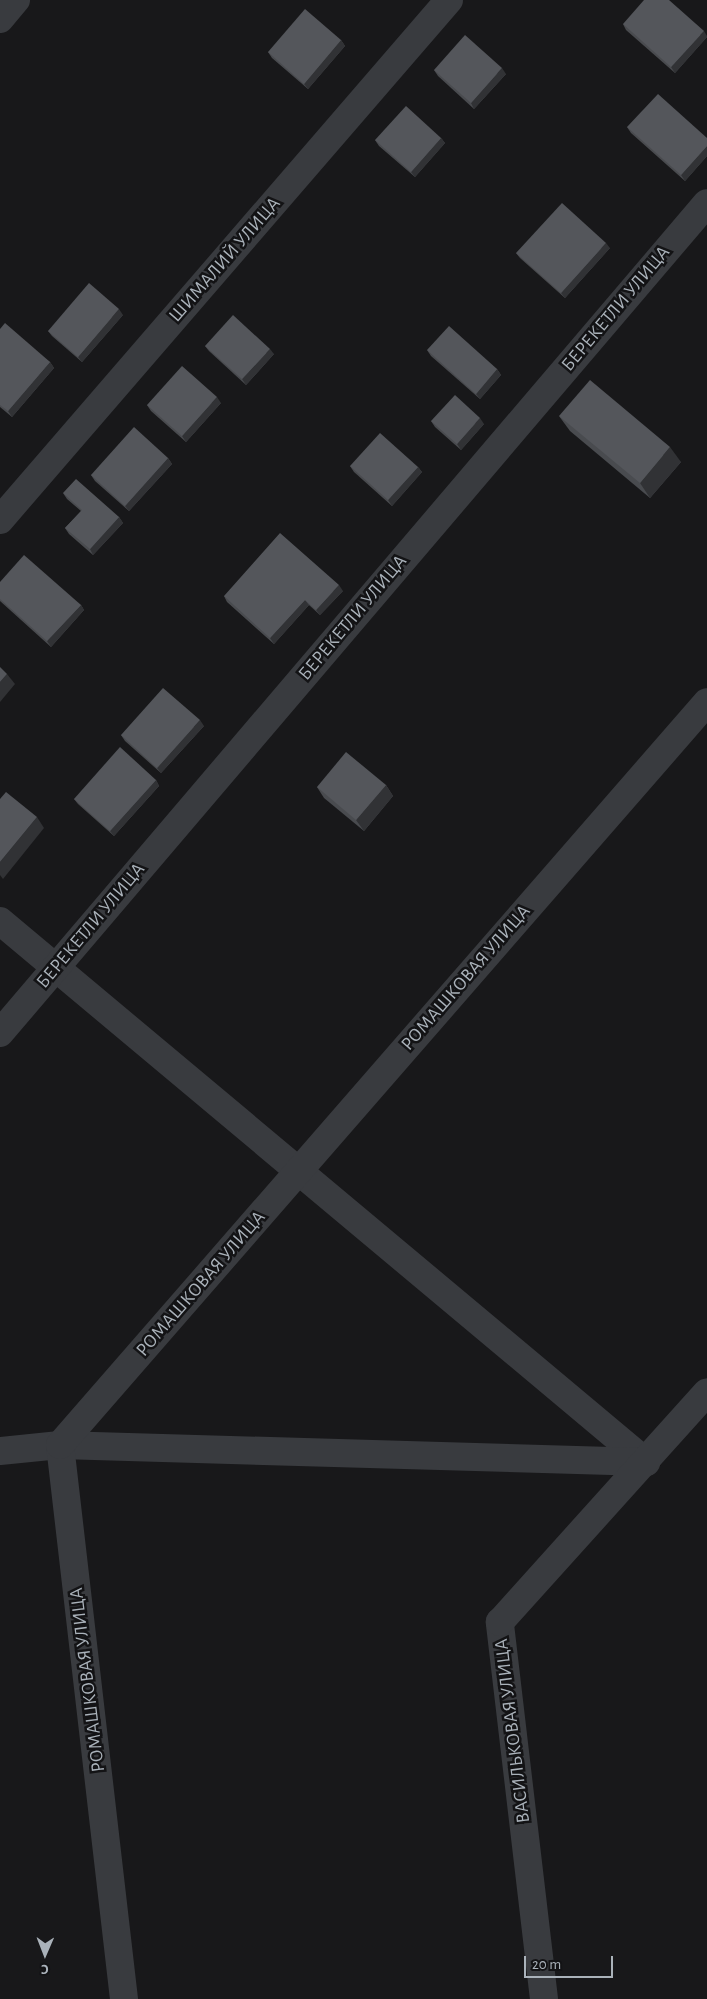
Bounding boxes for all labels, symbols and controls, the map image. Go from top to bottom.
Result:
street label: ШИМАЛИЙ УЛИЦА [164,193,286,327]
street label: БЕРЕКЕТЛИ УЛИЦА [557,242,675,376]
street label: БЕРЕКЕТЛИ УЛИЦА [294,551,412,685]
street label: БЕРЕКЕТЛИ УЛИЦА [32,859,150,993]
street label: РОМАШКОВАЯ УЛИЦА [396,900,536,1056]
street label: РОМАШКОВАЯ УЛИЦА [131,1206,271,1362]
street label: РОМАШКОВАЯ УЛИЦА [65,1586,111,1774]
street label: ВАСИЛЬКОВАЯ УЛИЦА [490,1637,536,1825]
north arrow [20,1929,70,1979]
scale bar [527,1946,616,1978]
text: 20 m [532,1957,561,1972]
text: С [41,1962,49,1976]

